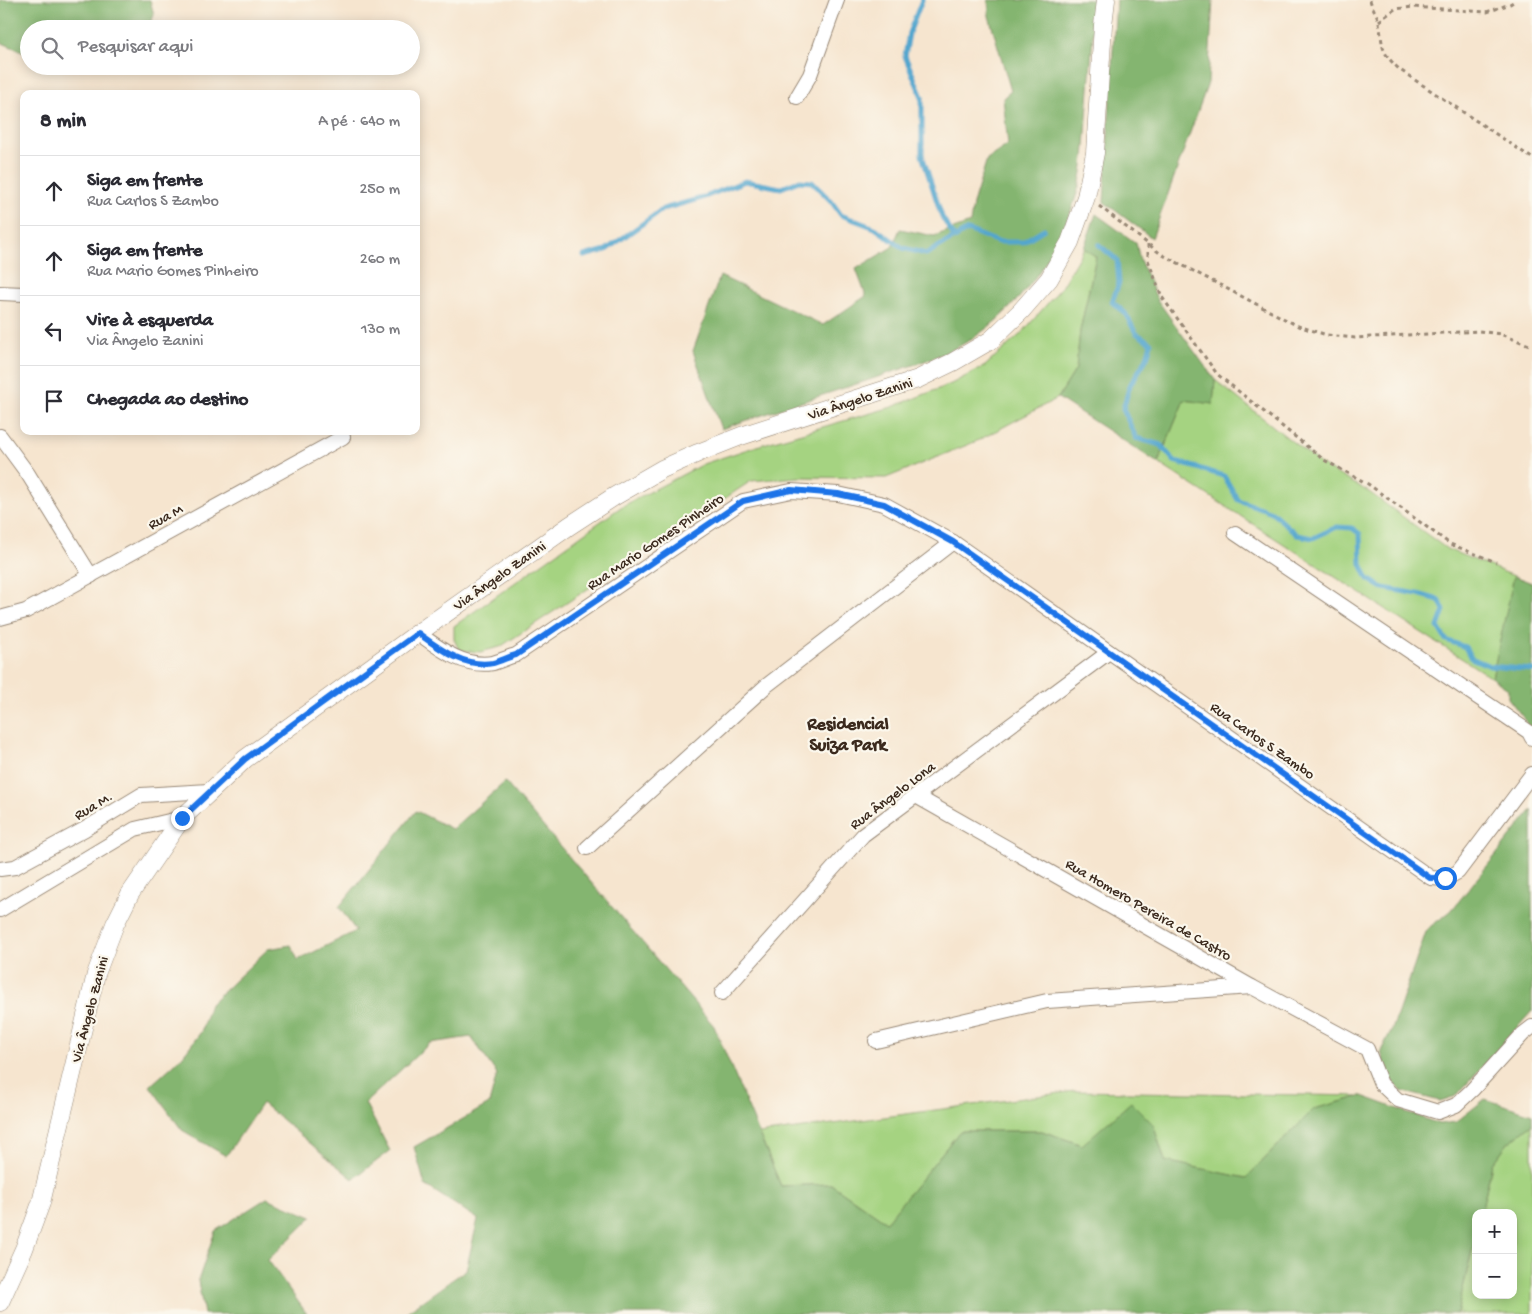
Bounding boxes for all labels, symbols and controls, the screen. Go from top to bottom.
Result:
search box [20,20,420,75]
icon: search [38,34,66,62]
text: Pesquisar aqui [78,36,193,59]
text: 8 min [40,110,86,135]
text: A pé · 640 m [318,113,400,132]
text: Siga em frente [87,170,203,193]
icon: ahead [40,177,68,205]
text: 250 m [360,181,400,200]
text: Rua Carlos S Zambo [87,193,219,212]
text: Siga em frente [87,240,203,263]
icon: ahead [40,247,68,275]
text: 260 m [360,251,400,270]
text: Rua Mario Gomes Pinheiro [87,263,259,282]
text: Vire à esquerda [87,310,213,333]
icon: left [40,317,68,345]
text: 130 m [361,321,400,340]
text: Via Ângelo Zanini [87,333,203,352]
street label: Via Ângelo Zanini [805,374,915,426]
icon: arrive [40,387,68,415]
text: Chegada ao destino [87,389,248,412]
street label: Rua Mario Gomes Pinheiro [584,490,728,595]
street label: Rua M [145,501,187,535]
street label: Via Ângelo Zanini [449,538,550,616]
street label: Rua Carlos S Zambo [1206,699,1318,785]
district label: Residencial Suiza Park [806,715,889,757]
street label: Rua Ângelo Lona [847,758,940,835]
street label: Rua M. [71,788,117,825]
route end [171,807,194,830]
street label: Rua Homero Pereira de Castro [1062,856,1235,966]
route start [1434,867,1457,890]
street label: Via Ângelo Zanini [68,954,114,1066]
map controls [1472,1209,1517,1299]
button: + [1472,1209,1517,1254]
button: − [1472,1254,1517,1299]

